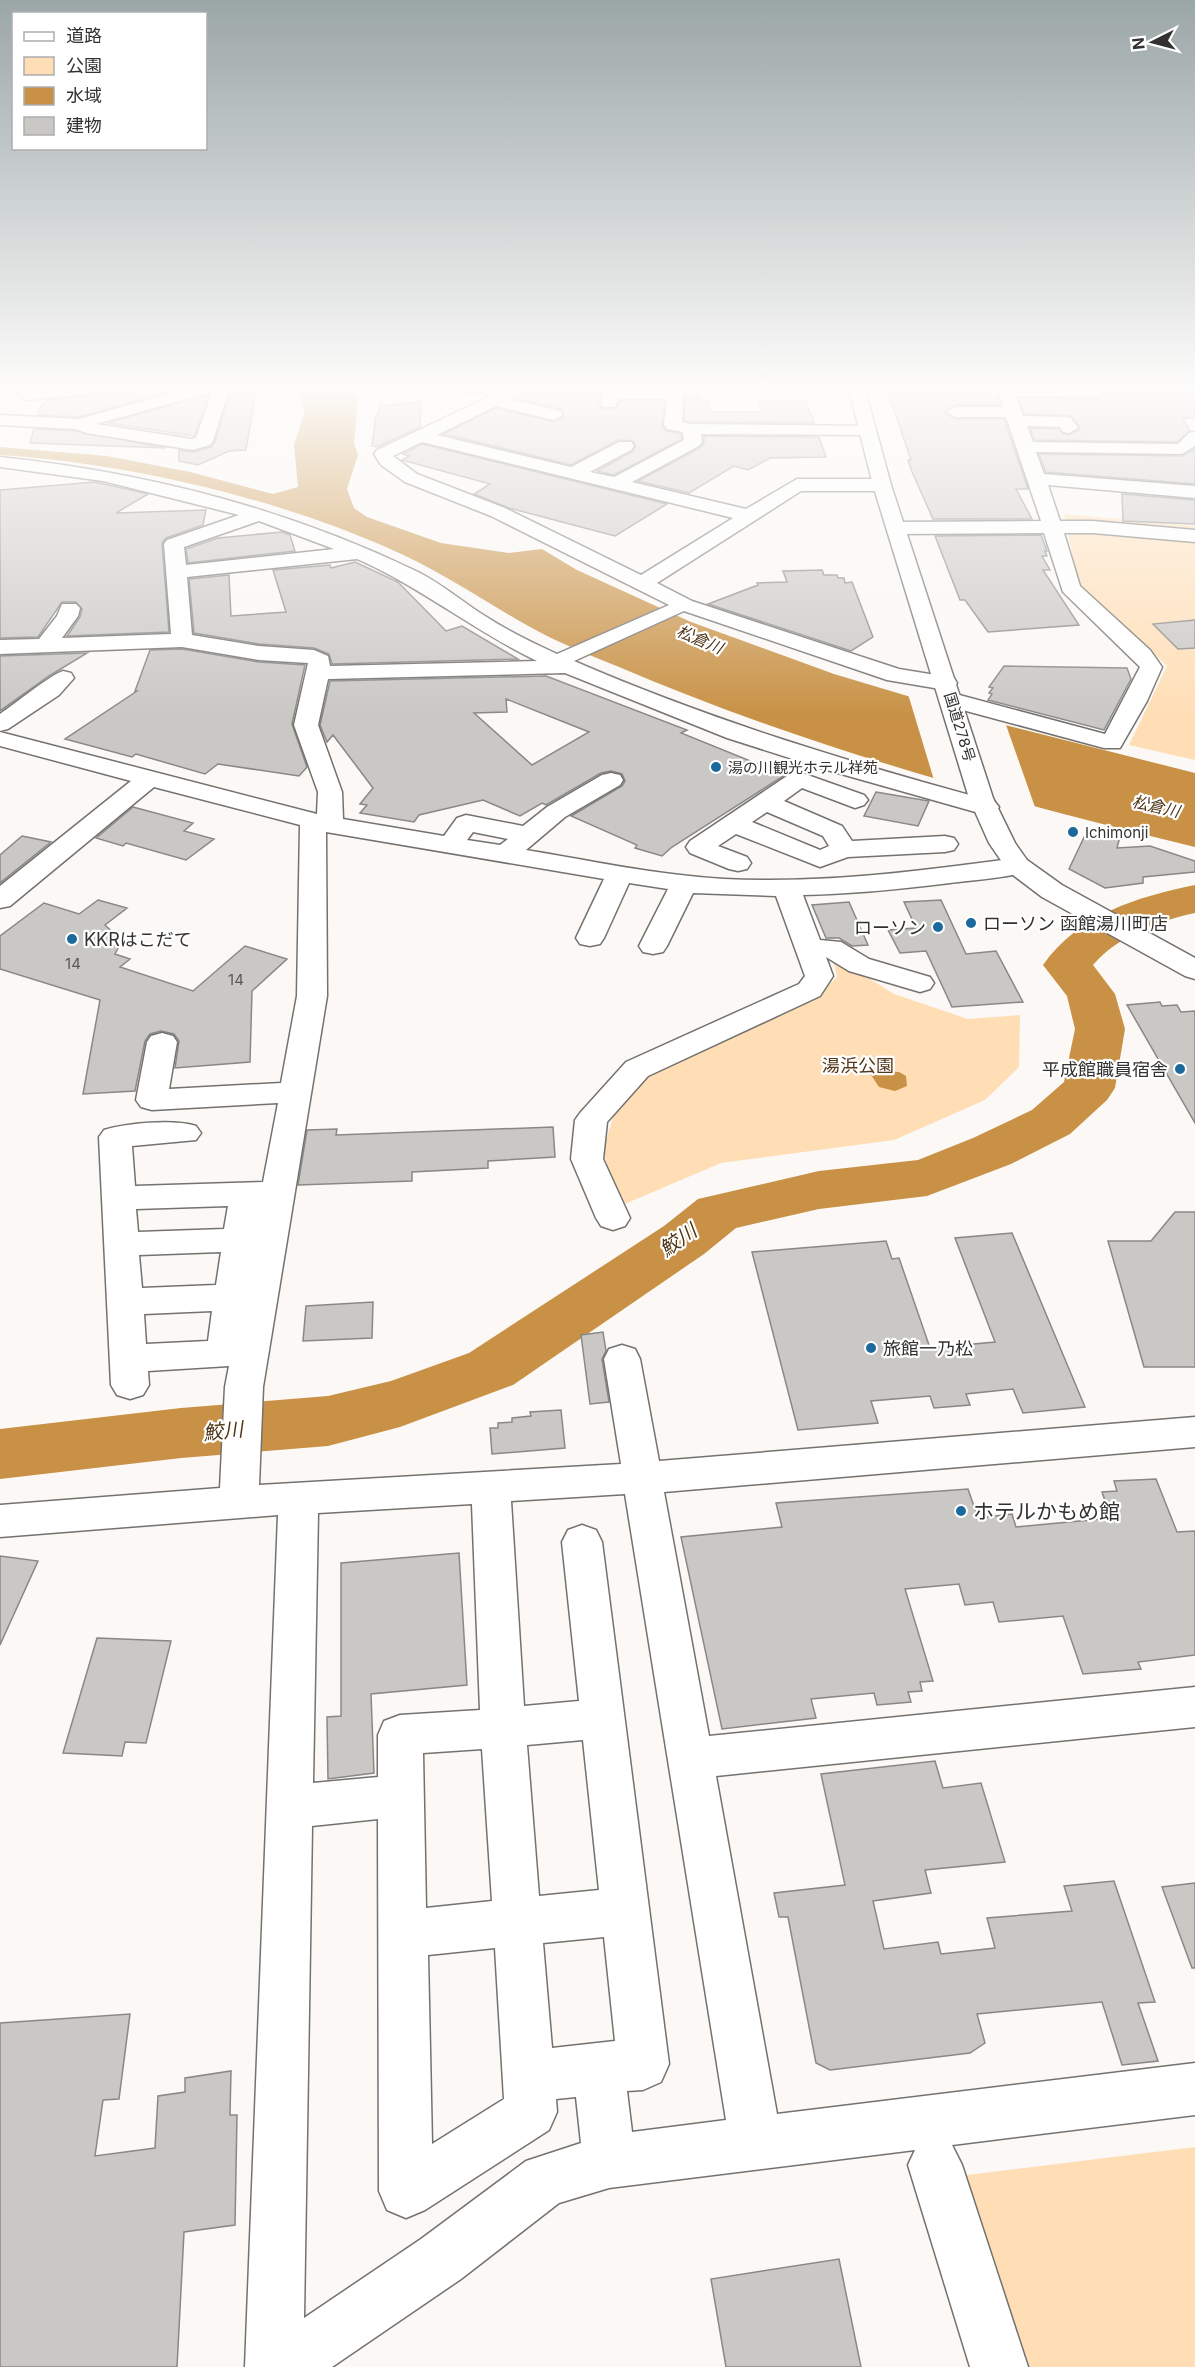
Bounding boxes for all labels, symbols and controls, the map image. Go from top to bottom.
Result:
legend [12,12,207,150]
north arrow [1123,12,1183,72]
text: 道路 [66,25,102,46]
text: N [1127,36,1149,51]
text: 公園 [66,55,102,76]
text: 水域 [66,85,102,106]
text: 建物 [66,115,102,136]
water label: 松倉川 [674,620,728,658]
street label: 国道278号 [940,690,980,764]
place label: 湯の川観光ホテル祥苑 [728,758,878,777]
marker: 湯の川観光ホテル祥苑 [709,760,723,774]
water label: 松倉川 [1130,791,1184,822]
place label: Ichimonji [1085,823,1148,842]
marker: Ichimonji [1066,825,1080,839]
place label: ローソン 函館湯川町店 [983,913,1168,934]
marker: ローソン 函館湯川町店 [964,916,978,930]
place label: ローソン [854,917,926,938]
marker: ローソン [931,920,945,934]
place label: KKRはこだて [84,929,192,950]
marker: KKRはこだて [65,932,79,946]
house number: 14 [65,954,81,973]
house number: 14 [228,970,244,989]
park label: 湯浜公園 [822,1055,894,1076]
place label: 平成館職員宿舎 [1042,1059,1168,1080]
marker: 平成館職員宿舎 [1173,1062,1187,1076]
water label: 鮫川 [655,1218,703,1261]
place label: 旅館一乃松 [883,1338,973,1359]
marker: 旅館一乃松 [864,1341,878,1355]
water label: 鮫川 [202,1417,246,1445]
place label: ホテルかもめ館 [973,1499,1120,1524]
marker: ホテルかもめ館 [954,1504,968,1518]

